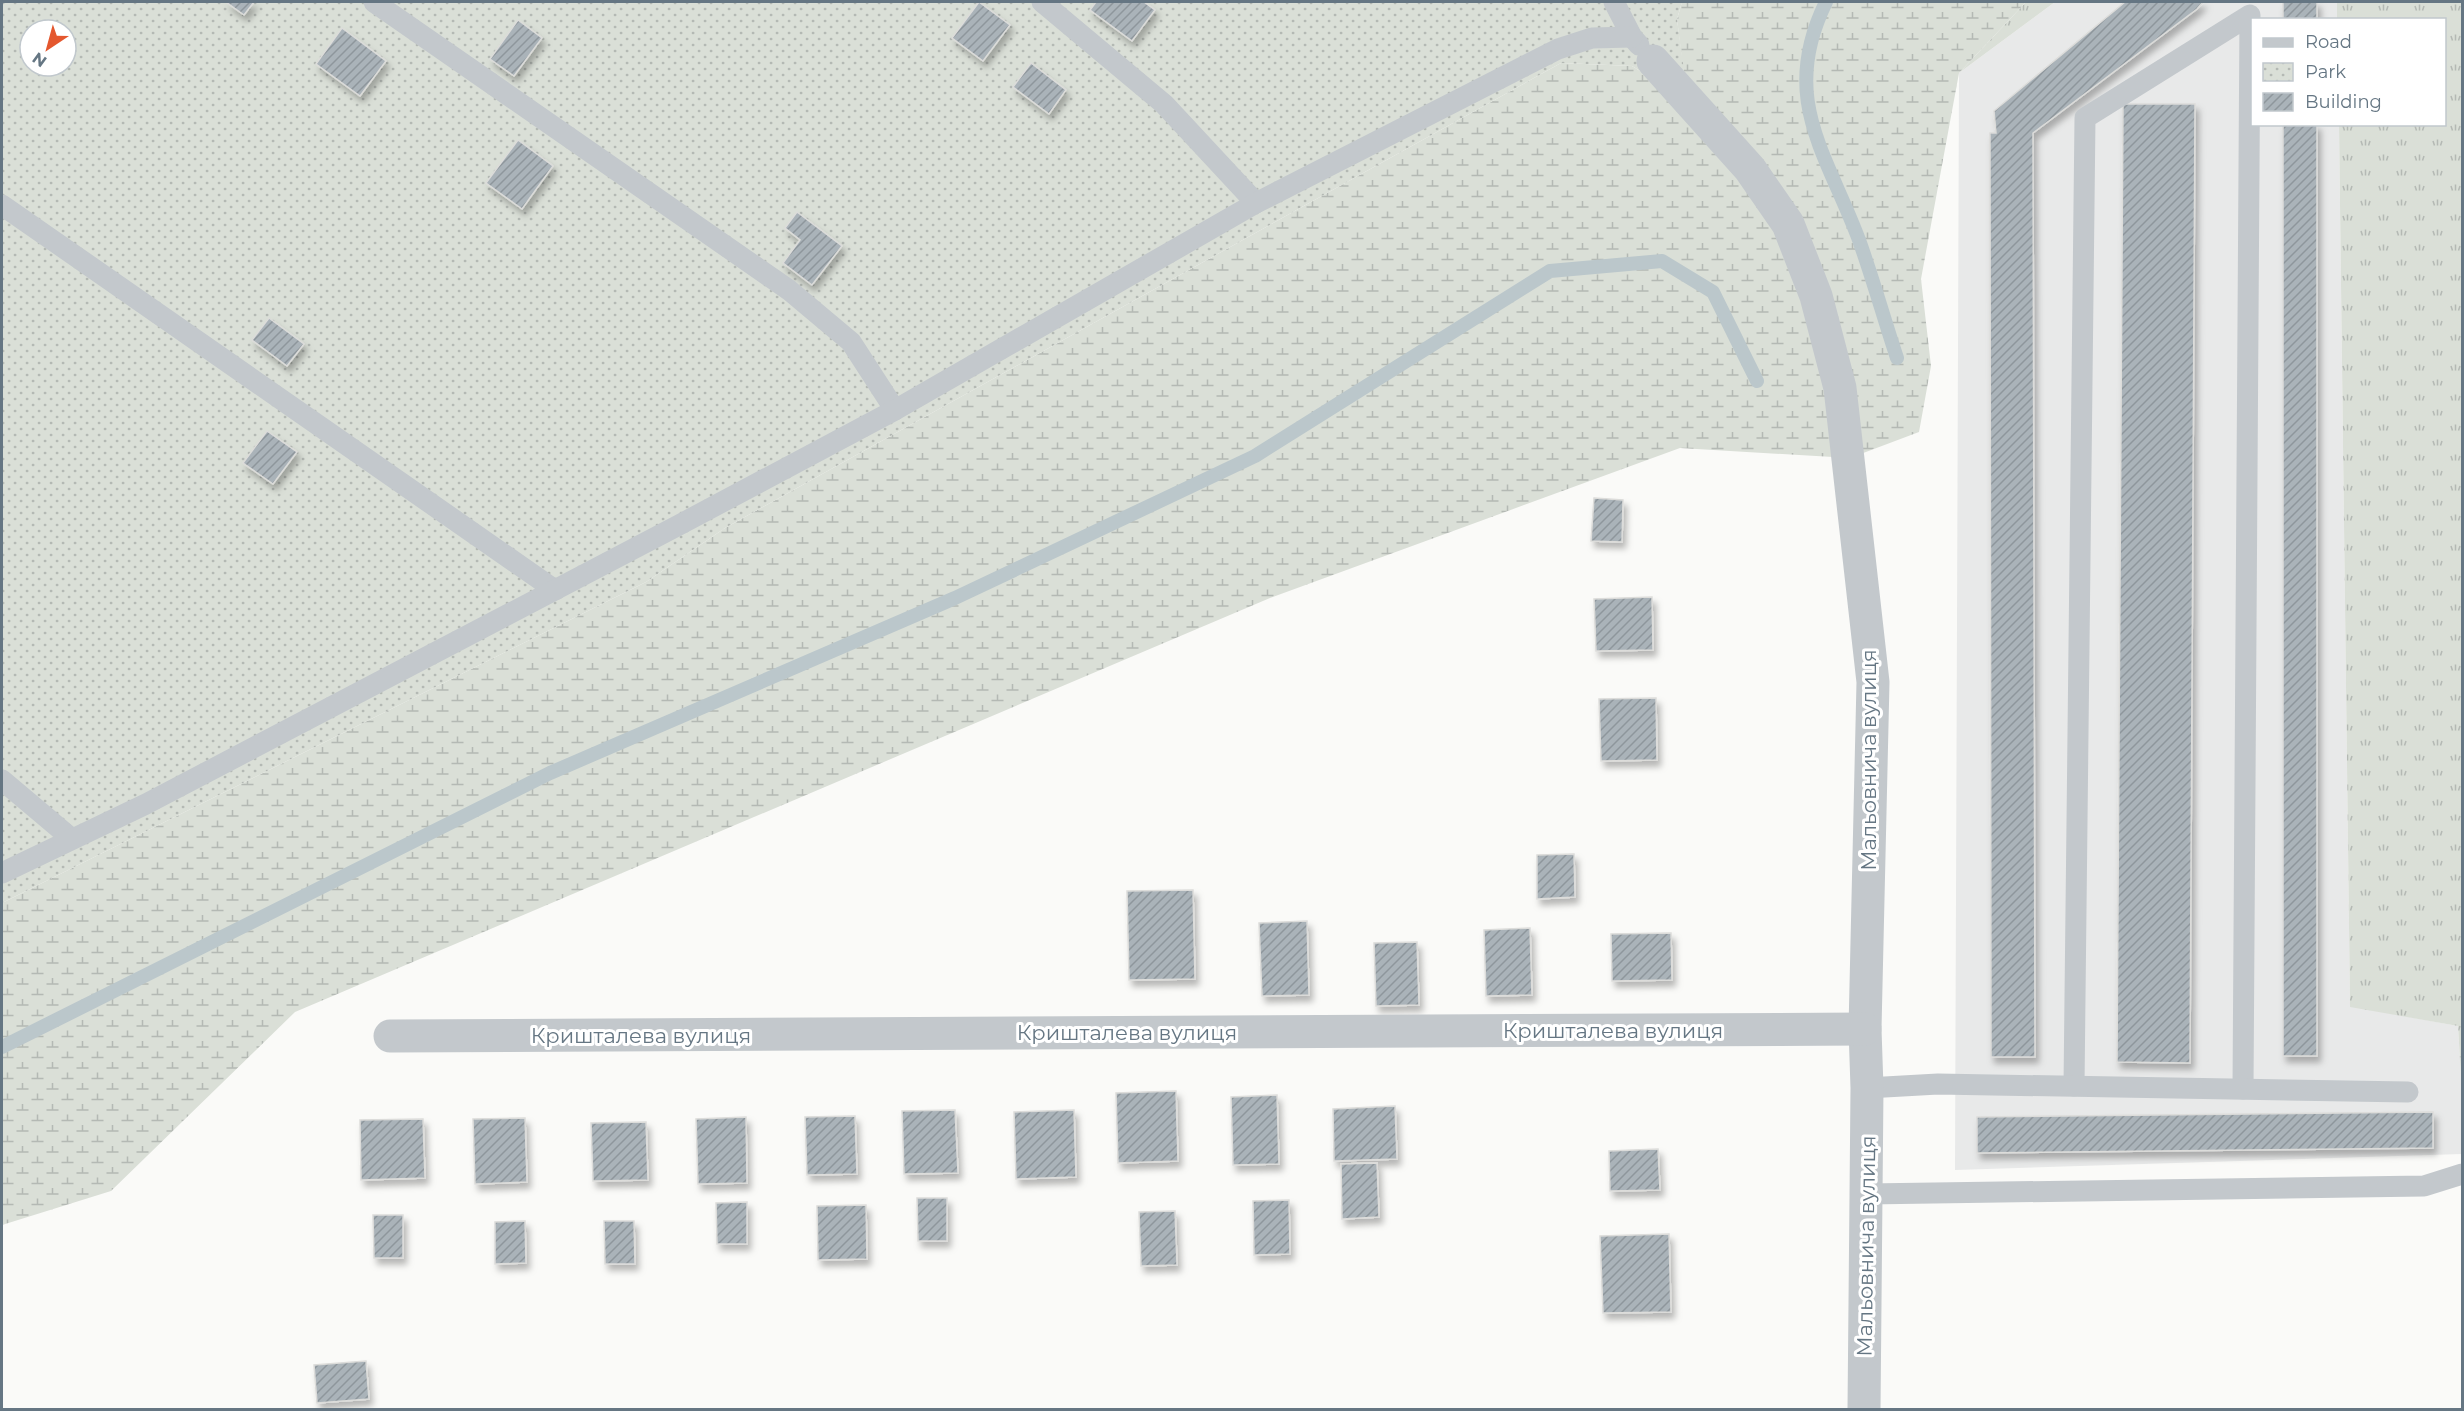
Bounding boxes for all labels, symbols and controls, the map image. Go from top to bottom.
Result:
north arrow [18,18,78,78]
legend [2251,18,2446,126]
text: Road [2305,31,2352,53]
text: N [29,48,50,71]
text: Park [2305,61,2346,83]
text: Building [2305,91,2382,113]
street label: Мальовнича вулиця [1856,649,1881,871]
street label: Кришталева вулиця [1503,1018,1723,1043]
street label: Кришталева вулиця [1017,1020,1237,1045]
street label: Кришталева вулиця [531,1023,751,1048]
street label: Мальовнича вулиця [1852,1135,1880,1357]

